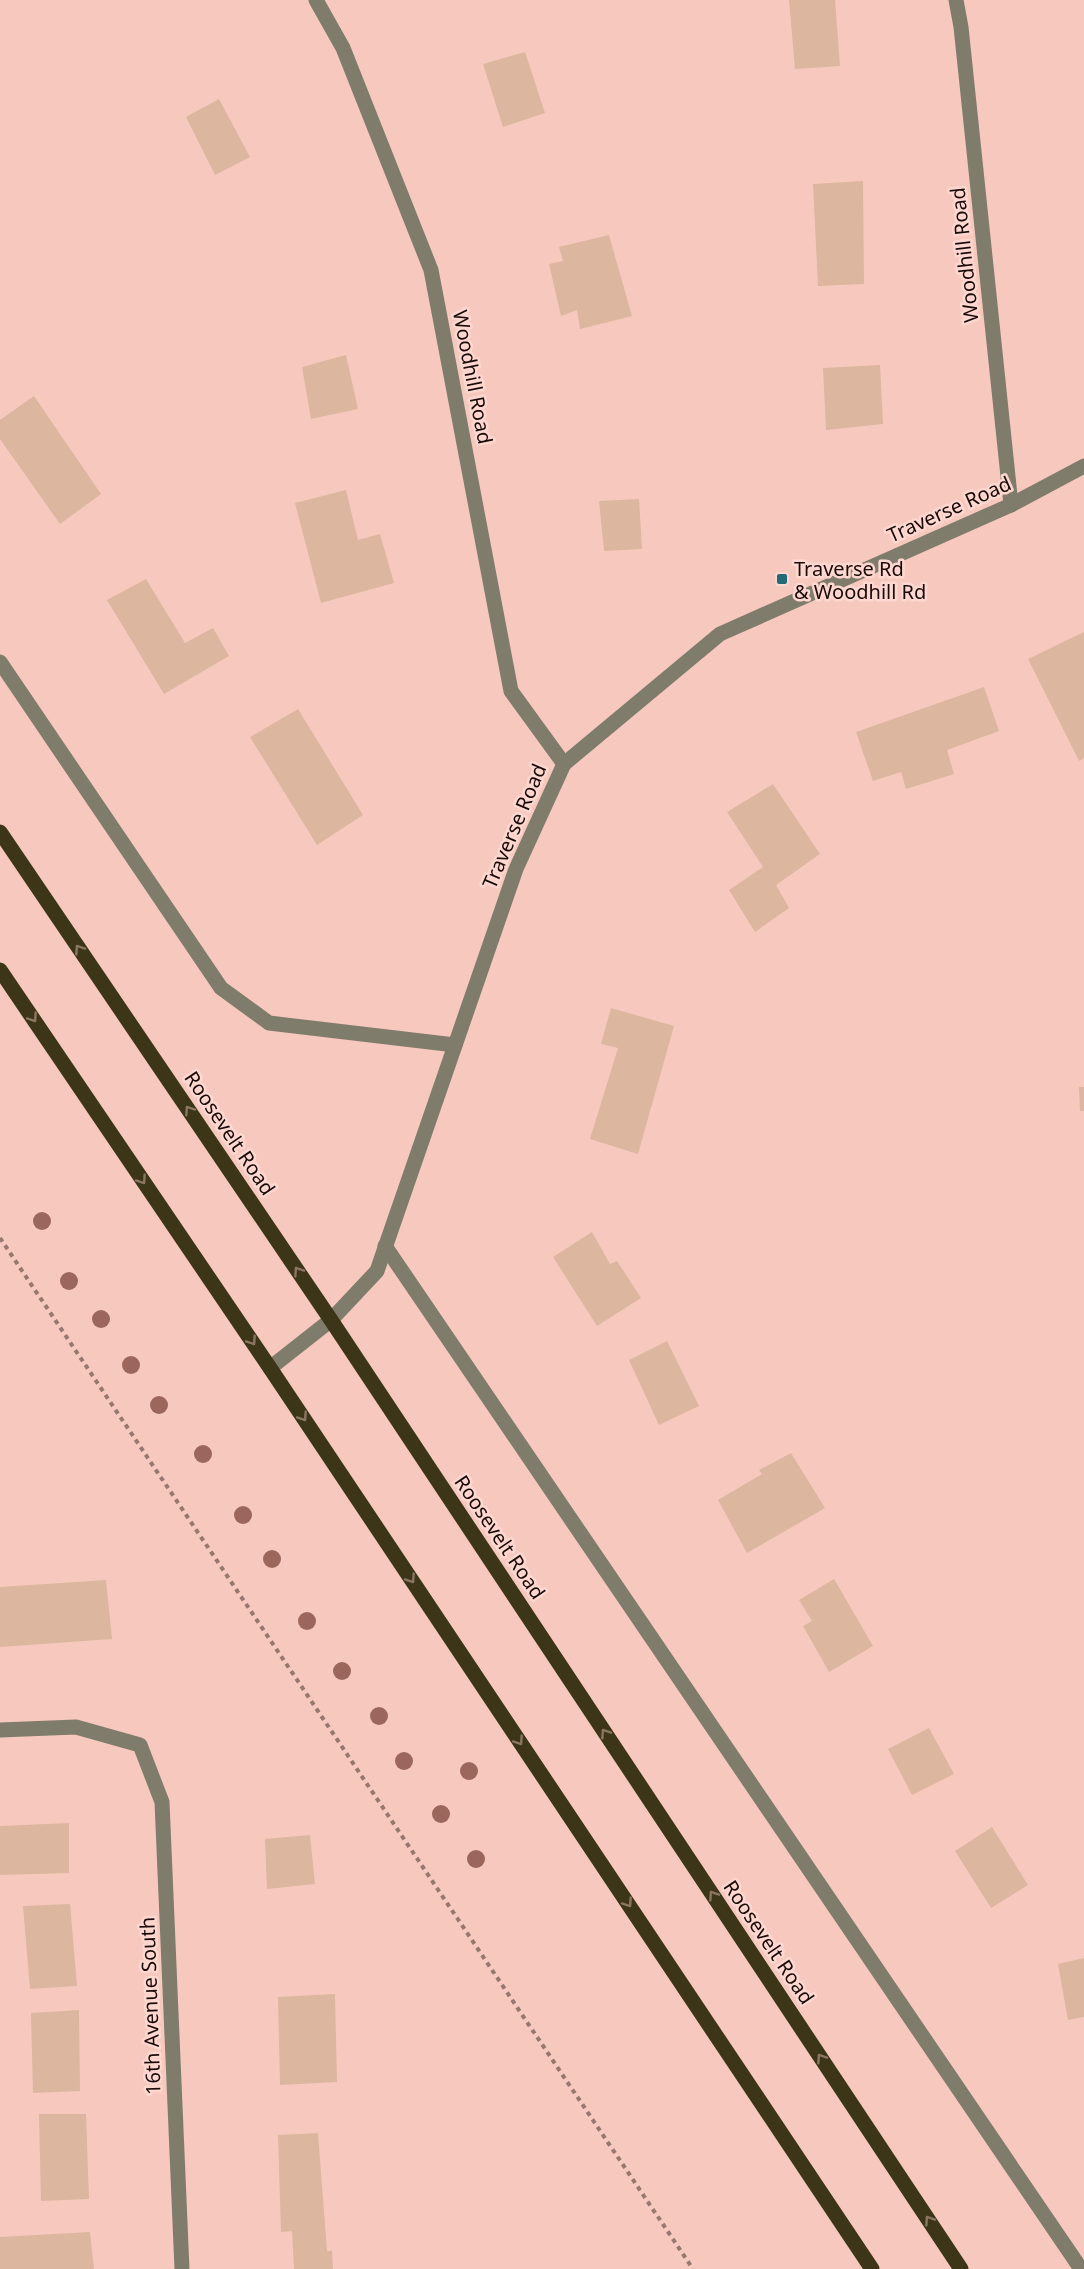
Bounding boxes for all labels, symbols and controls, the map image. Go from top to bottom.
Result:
street label: Woodhill Road [943,186,985,324]
street label: Woodhill Road [447,308,499,446]
street label: Traverse Road [883,470,1015,548]
place label: Traverse Rd & Woodhill Rd [794,555,926,605]
marker: Traverse Rd & Woodhill Rd [775,572,789,586]
street label: Traverse Road [476,759,552,893]
one-way arrow [75,944,86,955]
one-way arrow [26,1012,37,1023]
street label: Roosevelt Road [178,1066,282,1200]
one-way arrow [184,1106,196,1116]
one-way arrow [135,1173,146,1184]
one-way arrow [294,1267,305,1278]
one-way arrow [245,1335,256,1346]
one-way arrow [296,1410,307,1421]
street label: Roosevelt Road [448,1470,552,1604]
one-way arrow [404,1573,415,1584]
one-way arrow [601,1729,612,1740]
one-way arrow [512,1735,523,1746]
street label: Roosevelt Road [717,1875,821,2009]
one-way arrow [709,1891,720,1902]
one-way arrow [621,1897,632,1908]
street label: 16th Avenue South [133,1917,167,2095]
one-way arrow [817,2054,828,2065]
one-way arrow [925,2216,936,2227]

